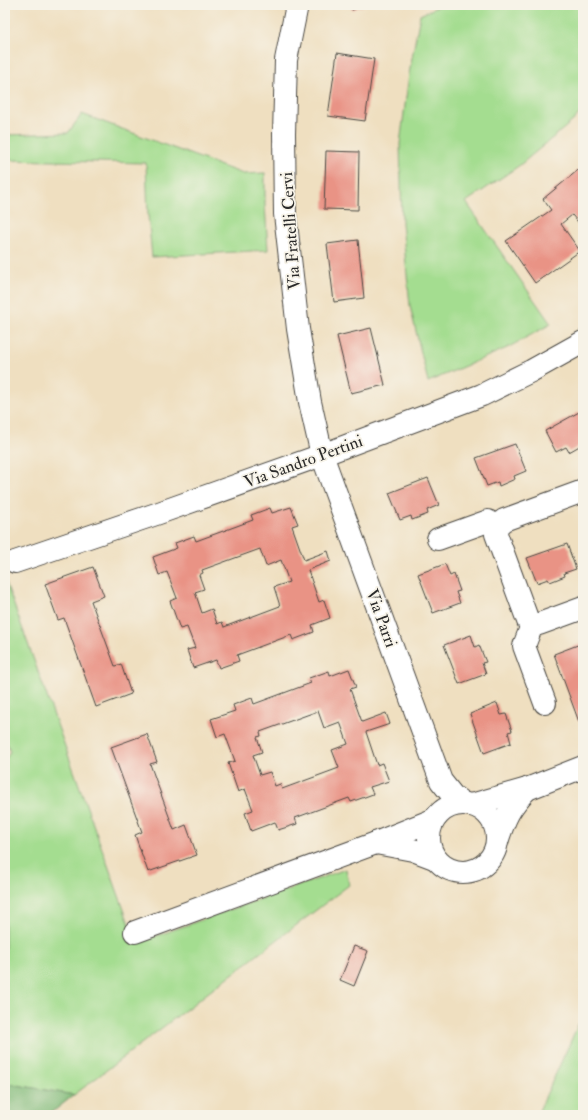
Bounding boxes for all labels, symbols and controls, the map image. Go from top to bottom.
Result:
street label: Via Fratelli Cervi [276,171,305,291]
street label: Via Sandro Pertini [241,430,366,493]
street label: Via Parri [361,586,402,651]

